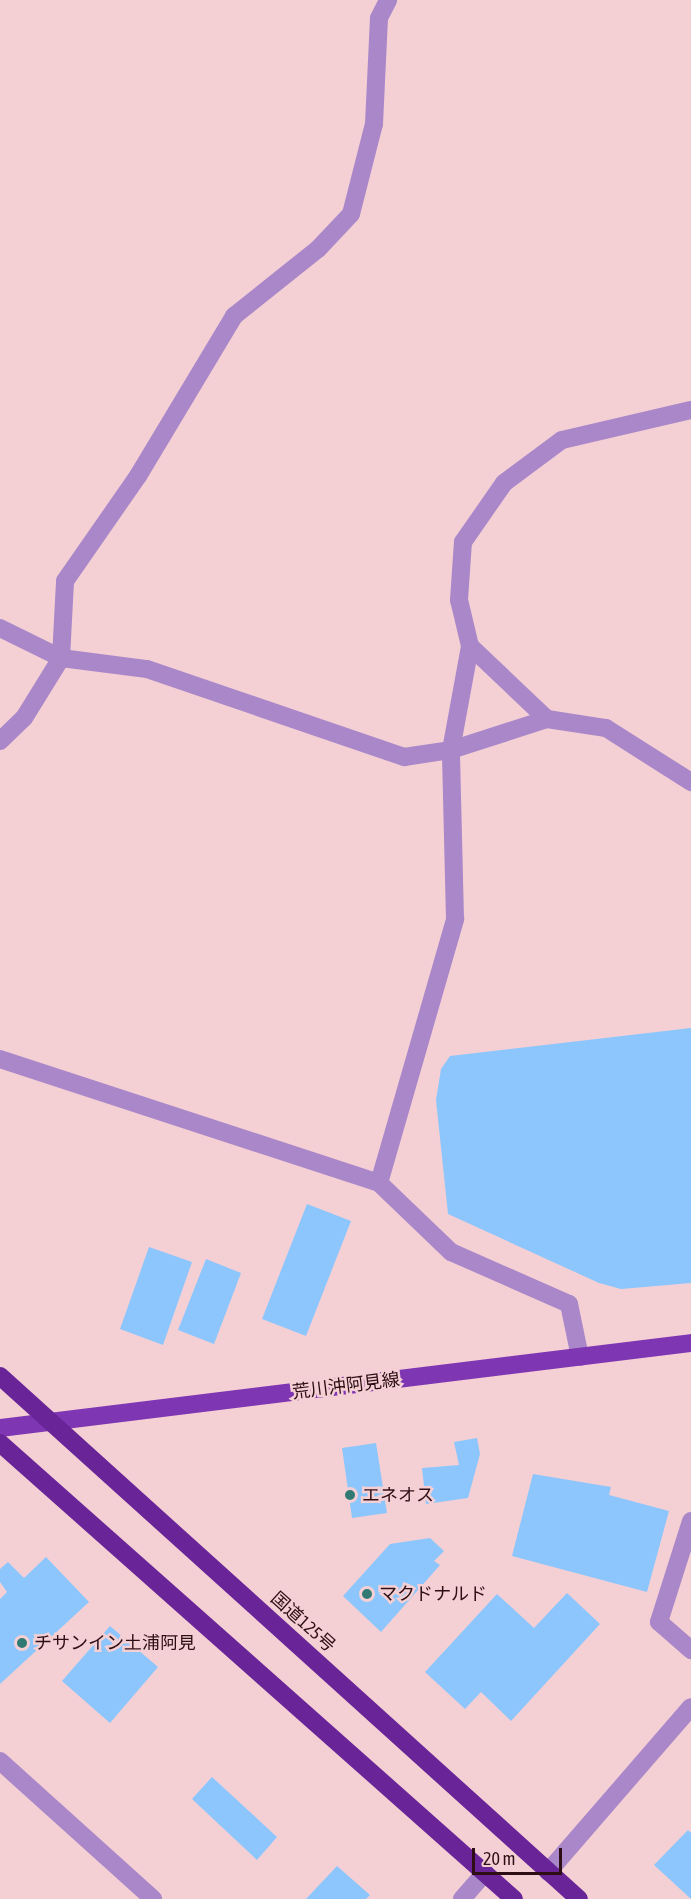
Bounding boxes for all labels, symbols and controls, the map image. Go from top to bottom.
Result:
street label: 荒川沖阿見線 [291,1369,401,1403]
place label: エネオス [362,1484,434,1506]
marker: エネオス [343,1488,357,1502]
place label: マクドナルド [379,1583,487,1605]
street label: 国道125号 [266,1587,340,1657]
marker: マクドナルド [360,1587,374,1601]
place label: チサンイン土浦阿見 [34,1632,196,1654]
marker: チサンイン土浦阿見 [15,1636,29,1650]
scale bar [475,1836,565,1874]
text: 20 m [483,1848,515,1869]

